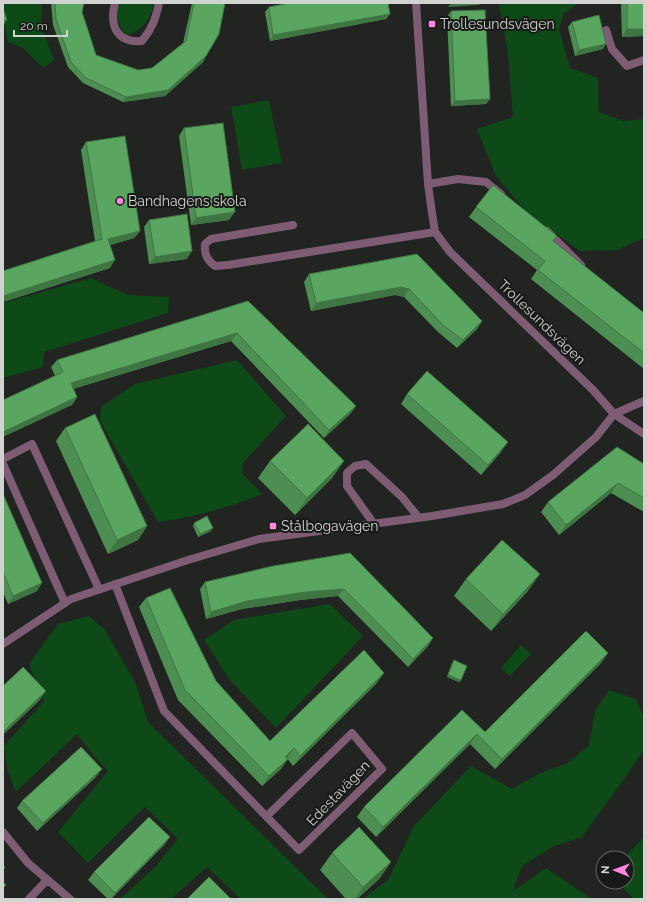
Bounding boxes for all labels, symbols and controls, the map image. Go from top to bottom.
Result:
scale bar [14,12,67,38]
place label: Trollesundsvägen [440,16,555,32]
text: 20 m [20,19,48,33]
marker: Trollesundsvägen [427,19,437,29]
place label: Bandhagens skola [128,193,247,209]
marker: Bandhagens skola [115,196,125,206]
street label: Trollesundsvägen [495,276,589,368]
place label: Stålbogavägen [281,518,378,534]
marker: Stålbogavägen [268,521,278,531]
street label: Edestavägen [303,757,373,829]
north arrow [595,850,635,890]
text: N [599,866,612,874]

